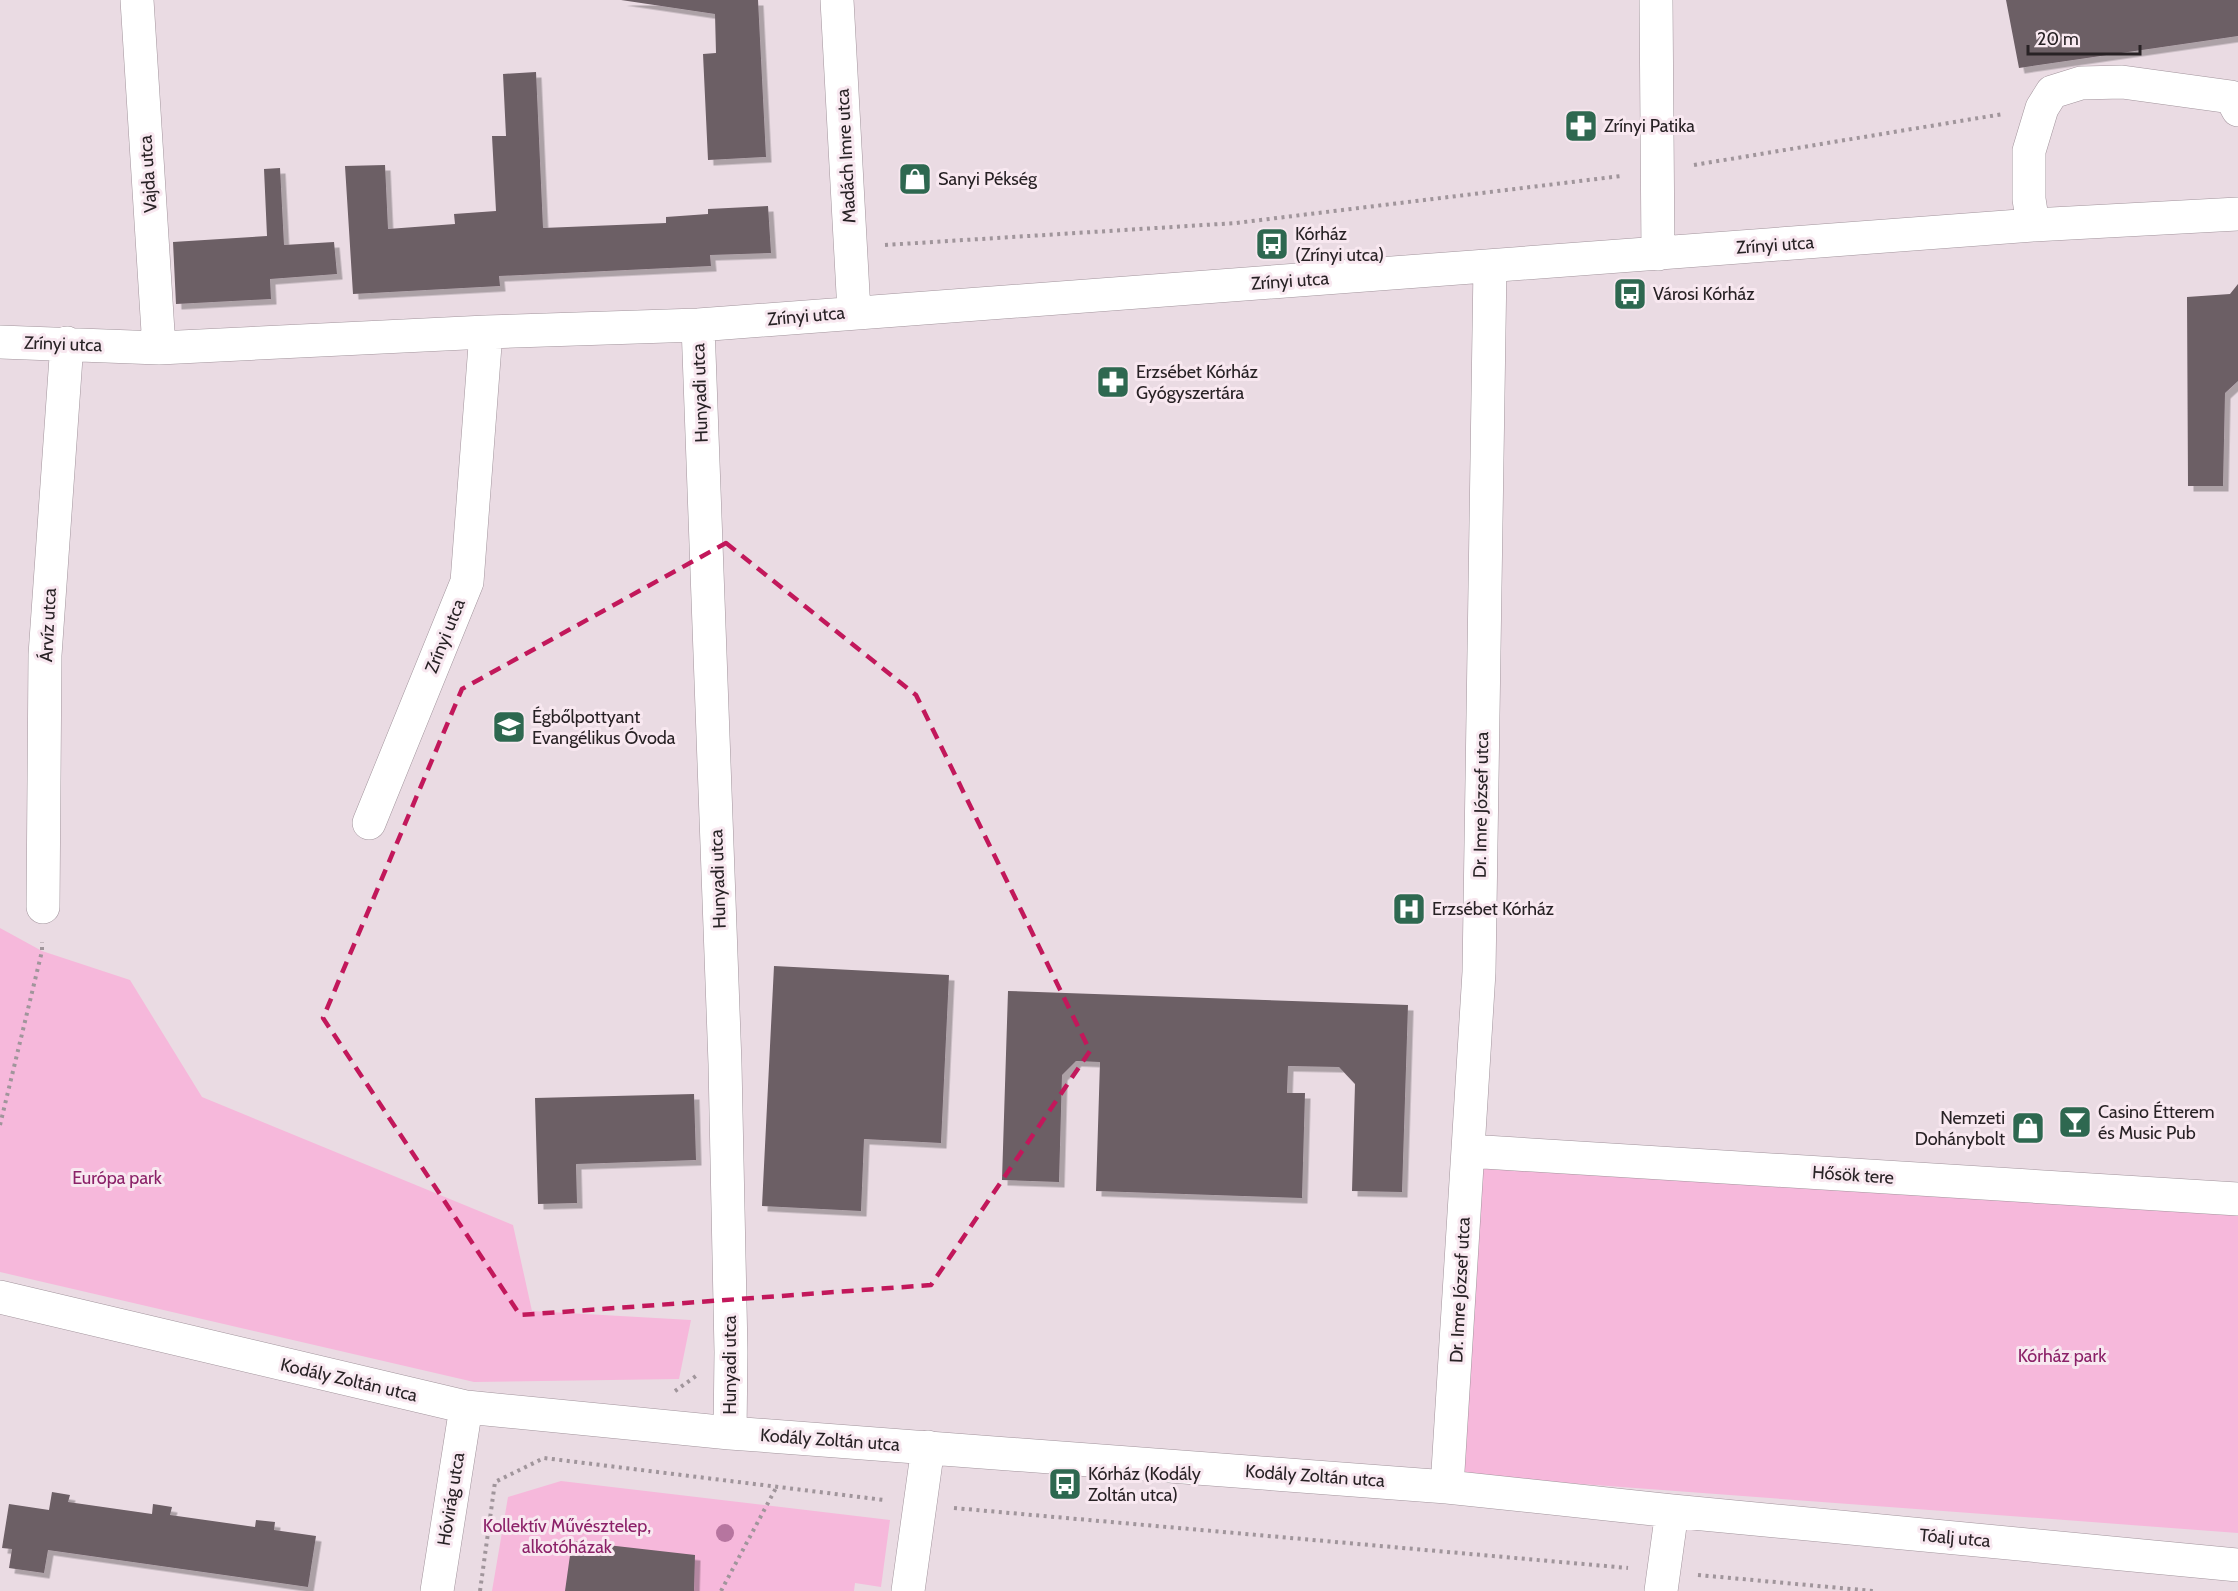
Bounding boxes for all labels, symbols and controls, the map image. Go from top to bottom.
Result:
scale bar [2028,18,2140,56]
text: 20 m [2037,28,2079,50]
street label: Madách Imre utca [831,88,861,224]
pharmacy icon: Zrínyi Patika [1563,108,1599,144]
place label: Zrínyi Patika [1604,115,1695,137]
street label: Vajda utca [134,134,162,213]
shop icon: Sanyi Pékség [897,161,933,197]
place label: Sanyi Pékség [938,168,1038,190]
place label: Kórház (Zrínyi utca) [1295,223,1384,266]
bus stop icon: Kórház (Zrínyi utca) [1254,226,1290,262]
street label: Zrínyi utca [1735,231,1815,259]
street label: Zrínyi utca [1250,267,1330,295]
bus stop icon: Városi Kórház [1612,276,1648,312]
place label: Városi Kórház [1653,283,1755,305]
street label: Zrínyi utca [766,302,846,330]
street label: Zrínyi utca [24,332,103,356]
street label: Hunyadi utca [687,343,713,443]
place label: Erzsébet Kórház Gyógyszertára [1136,361,1259,404]
pharmacy icon: Erzsébet Kórház Gyógyszertára [1095,364,1131,400]
street label: Árvíz utca [35,587,61,663]
street label: Zrínyi utca [420,595,470,676]
place label: Égbőlpottyant Evangélikus Óvoda [532,706,676,749]
school or university icon: Égbőlpottyant Evangélikus Óvoda [491,709,527,745]
street label: Dr. Imre József utca [1469,731,1493,878]
street label: Hunyadi utca [705,829,731,929]
hospital icon: Erzsébet Kórház [1391,891,1427,927]
place label: Erzsébet Kórház [1432,898,1555,920]
place label: Casino Étterem és Music Pub [2098,1101,2214,1144]
bar icon: Casino Étterem és Music Pub [2057,1104,2093,1140]
place label: Nemzeti Dohánybolt [1915,1107,2005,1150]
shop icon: Nemzeti Dohánybolt [2010,1110,2046,1146]
street label: Hősök tere [1811,1161,1895,1189]
park label: Európa park [72,1167,163,1189]
street label: Dr. Imre József utca [1445,1216,1475,1364]
street label: Hunyadi utca [719,1315,741,1415]
park label: Kórház park [2018,1345,2107,1367]
street label: Kodály Zoltán utca [278,1354,420,1407]
street label: Kodály Zoltán utca [759,1424,901,1456]
street label: Hóvirág utca [433,1450,469,1547]
street label: Kodály Zoltán utca [1244,1460,1386,1492]
place label: Kórház (Kodály Zoltán utca) [1088,1463,1201,1506]
bus stop icon: Kórház (Kodály Zoltán utca) [1047,1466,1083,1502]
park label: Kollektív Művésztelep, alkotóházak [483,1515,651,1558]
street label: Tóalj utca [1919,1524,1992,1552]

